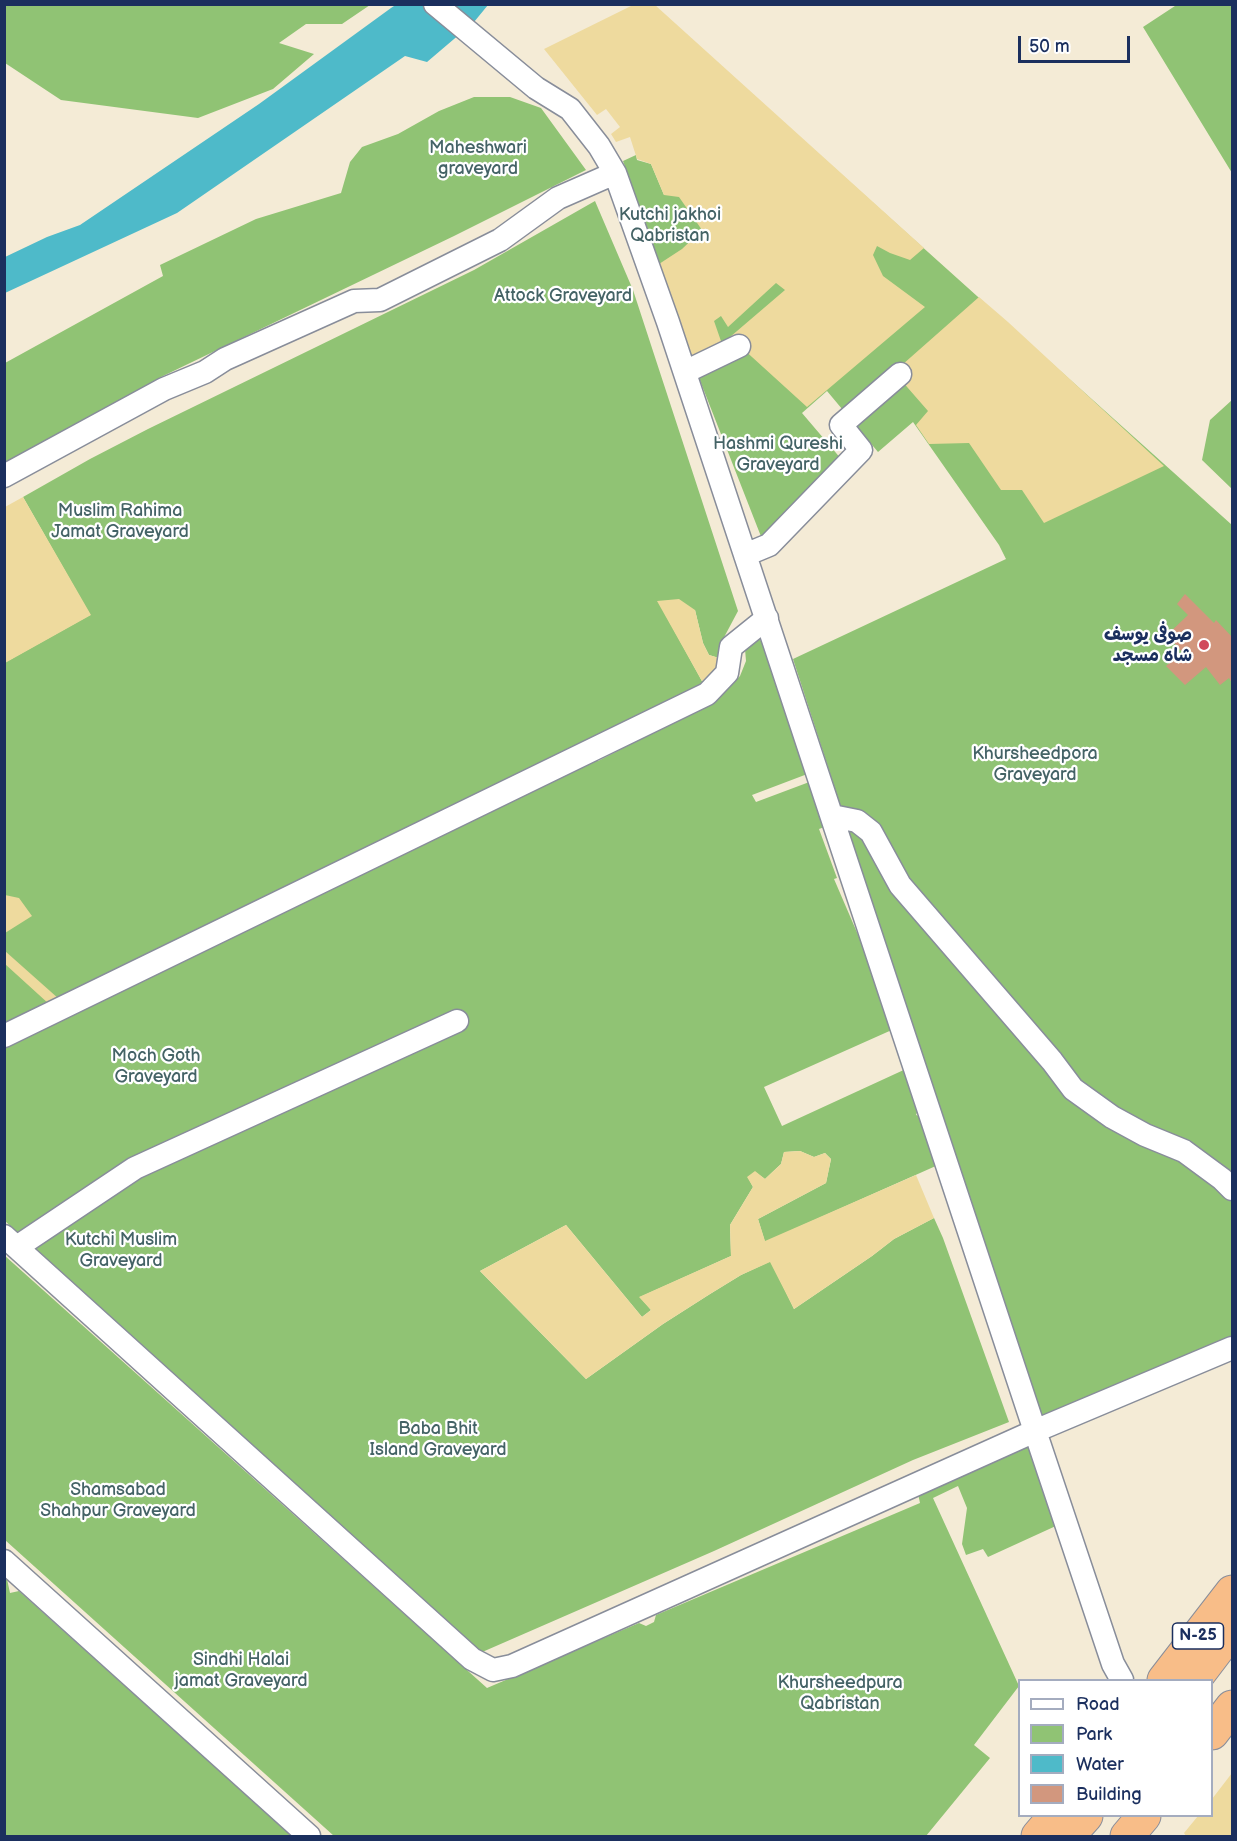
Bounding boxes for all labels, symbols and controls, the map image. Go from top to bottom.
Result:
scale bar [1021,24,1134,62]
text: 50 m [1029,36,1070,57]
park label: Maheshwari graveyard [429,137,527,180]
park label: Kutchi jakhoi Qabristan [619,204,721,246]
park label: Attock Graveyard [494,285,632,307]
park label: Hashmi Qureshi Graveyard [713,433,843,476]
park label: Muslim Rahima Jamat Graveyard [51,500,189,542]
place label: صوفی یوسف شاہ مسجد [1104,624,1192,666]
marker: صوفی یوسف شاہ مسجد [1197,638,1211,652]
park label: Khursheedpora Graveyard [972,743,1098,786]
park label: Moch Goth Graveyard [111,1045,201,1088]
park label: Kutchi Muslim Graveyard [65,1229,177,1272]
park label: Baba Bhit Island Graveyard [370,1418,506,1460]
park label: Shamsabad Shahpur Graveyard [40,1479,196,1522]
road number: N-25 [1172,1623,1224,1649]
park label: Sindhi Halai jamat Graveyard [175,1649,307,1692]
park label: Khursheedpura Qabristan [777,1672,903,1714]
legend [1018,1679,1213,1817]
text: Road [1076,1694,1120,1715]
text: Park [1076,1724,1112,1745]
text: Water [1076,1754,1124,1775]
text: Building [1076,1784,1142,1805]

